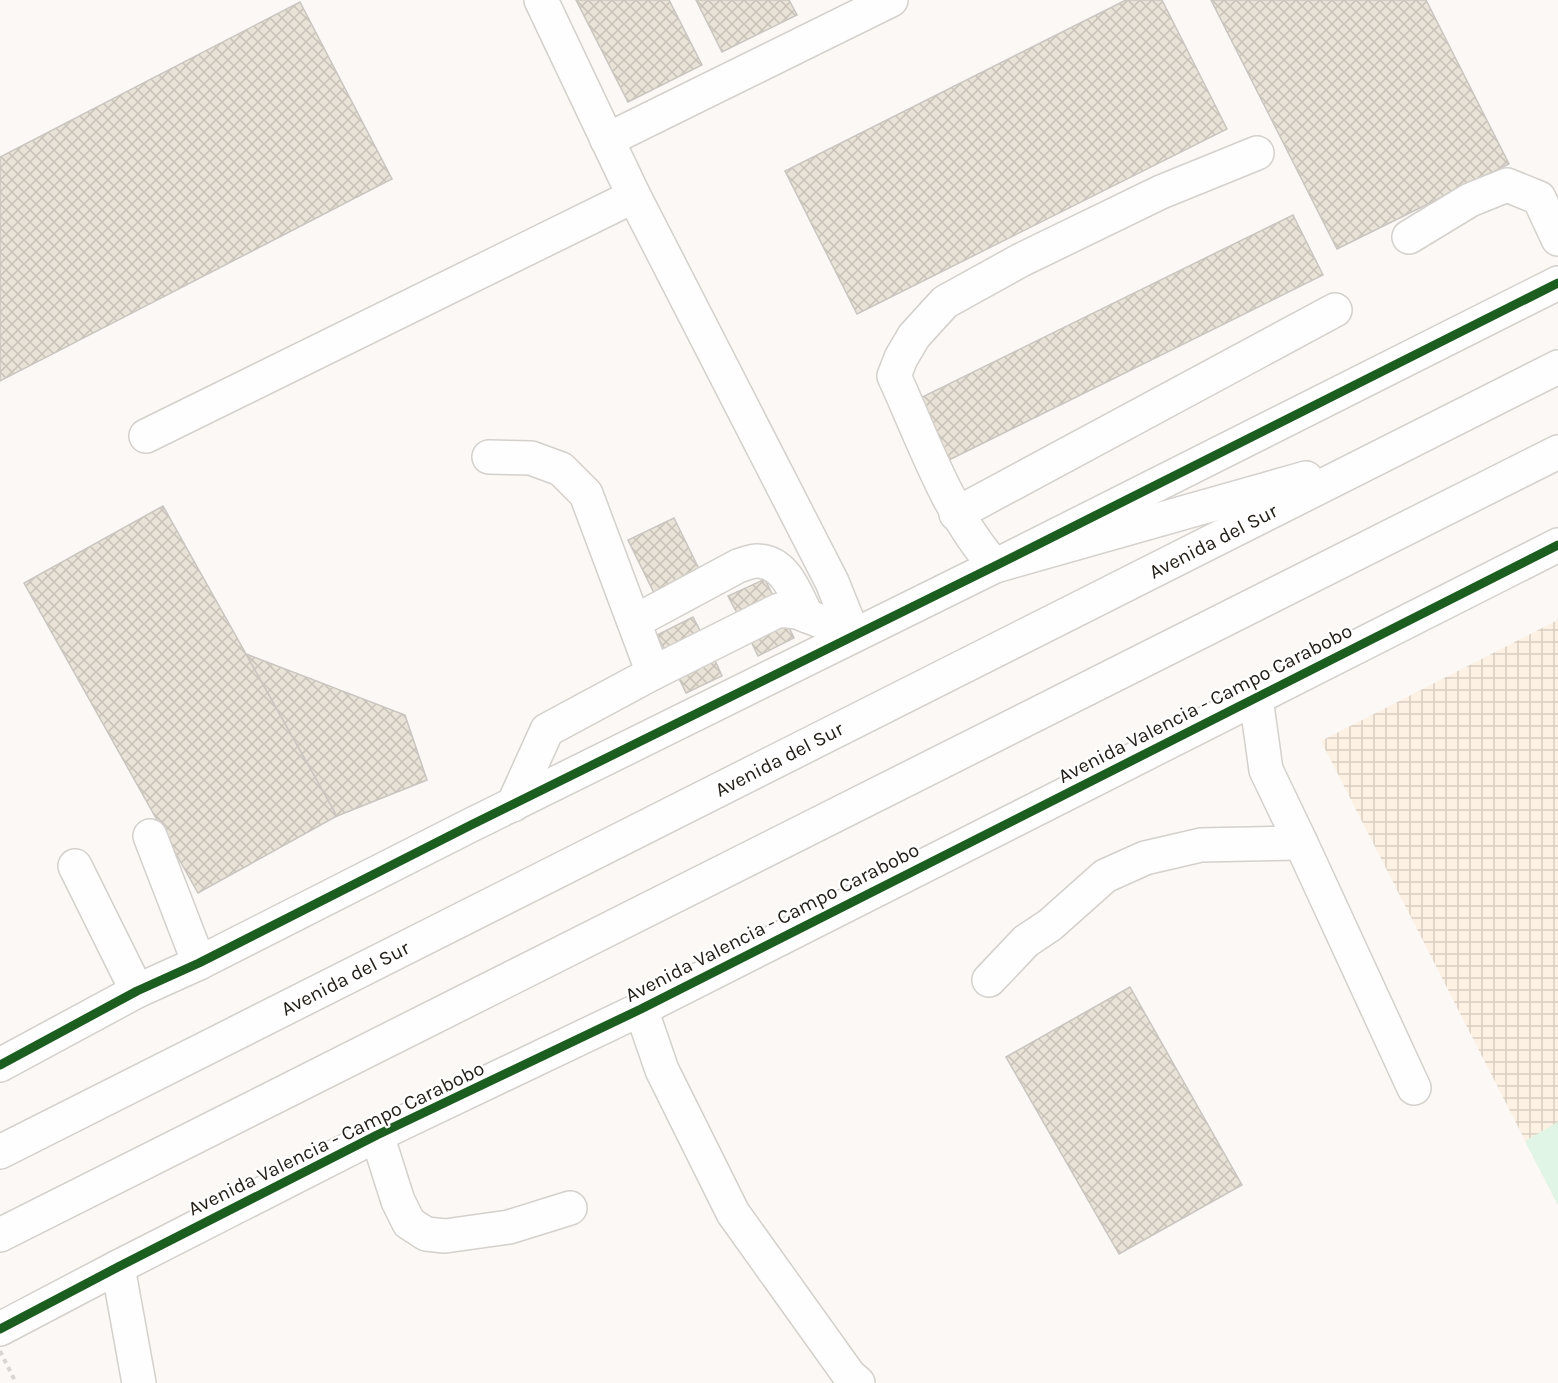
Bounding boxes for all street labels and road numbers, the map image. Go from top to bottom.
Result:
street label: Avenida del Sur [1145,499,1282,584]
street label: Avenida Valencia - Campo Carabobo [1054,619,1356,788]
street label: Avenida del Sur [711,717,848,802]
street label: Avenida Valencia - Campo Carabobo [621,838,923,1007]
street label: Avenida del Sur [277,936,414,1021]
street label: Avenida Valencia - Campo Carabobo [184,1056,488,1220]

